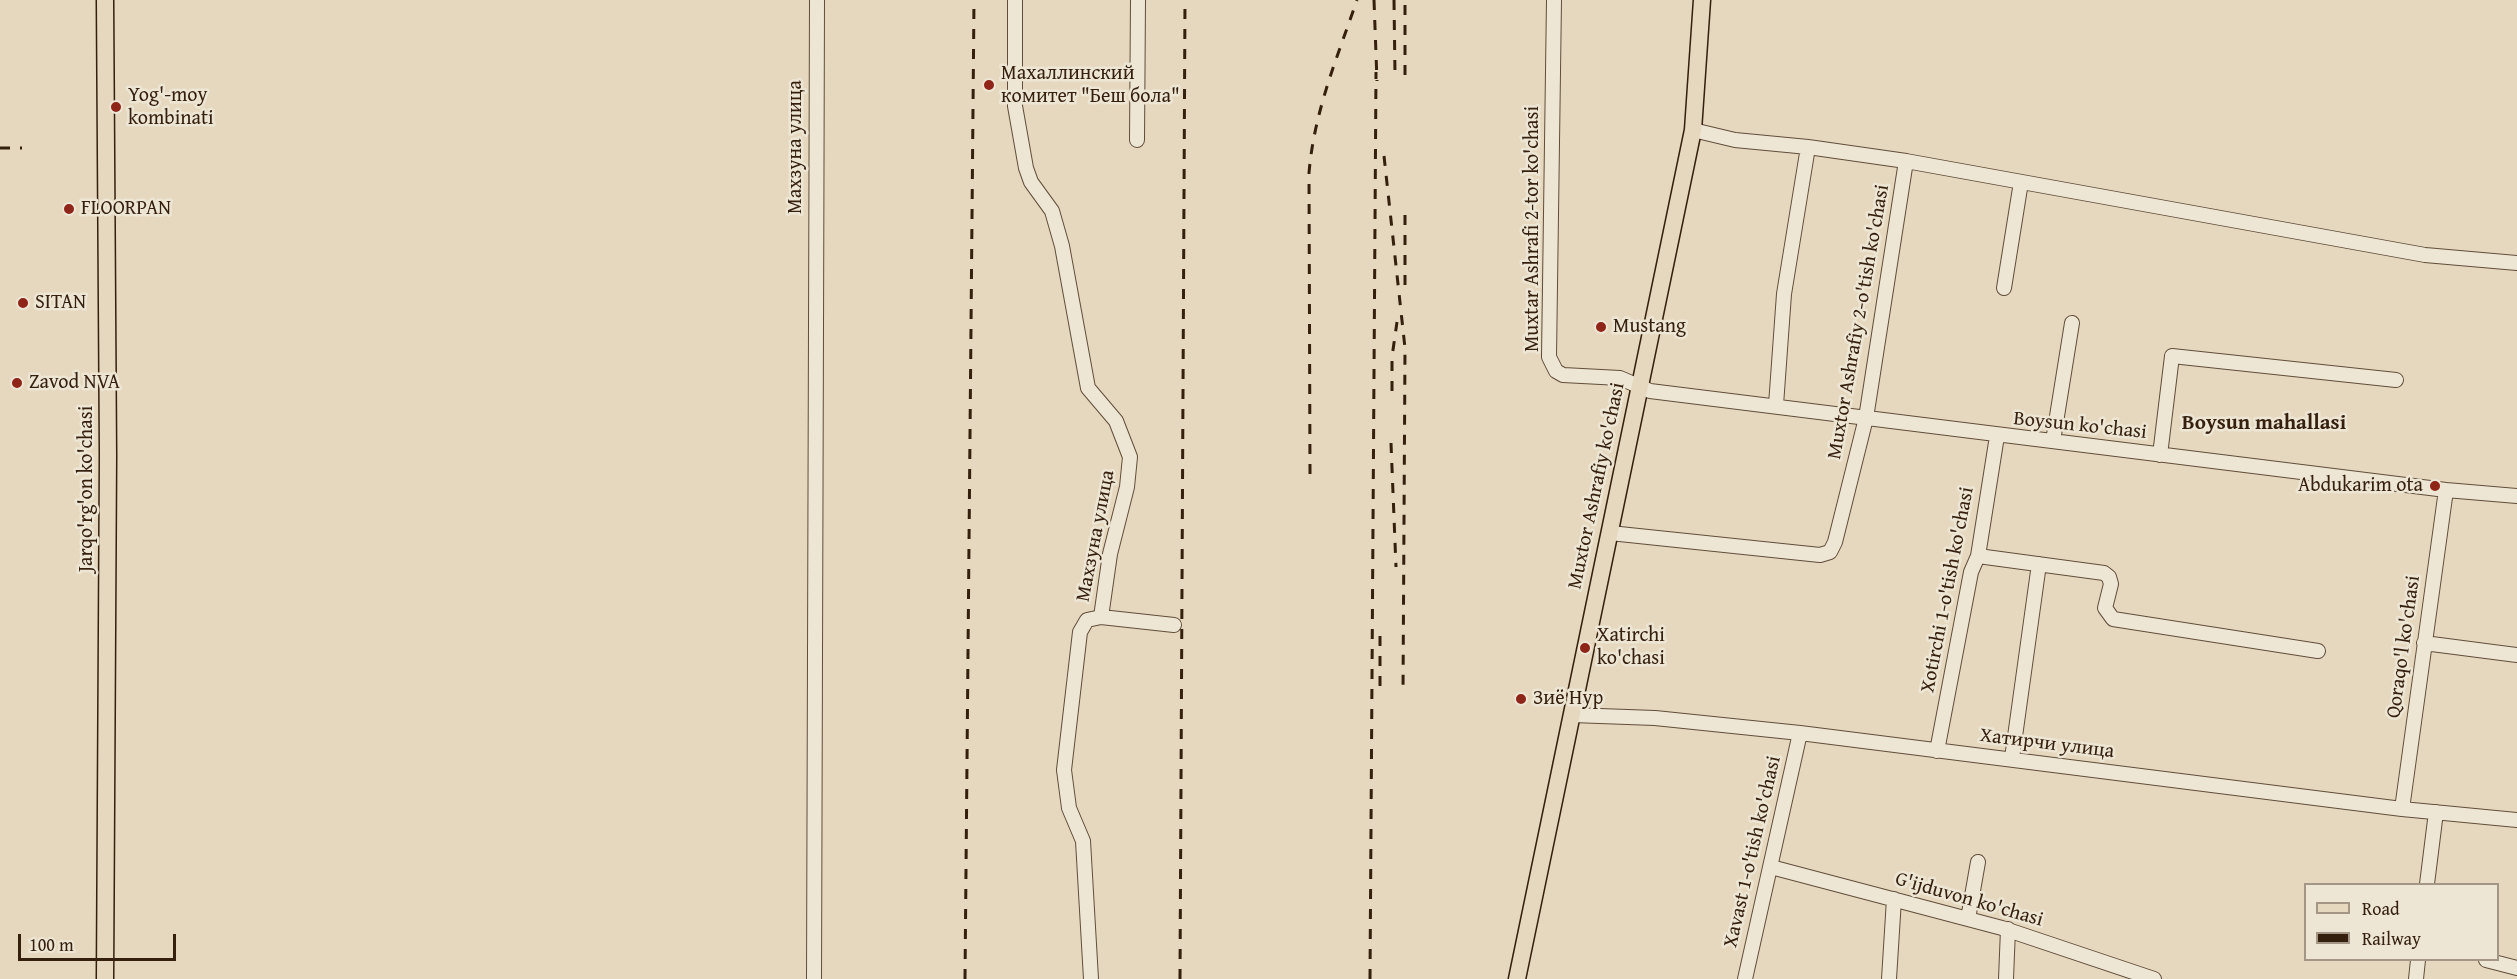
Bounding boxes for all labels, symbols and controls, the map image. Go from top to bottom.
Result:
place label: Махаллинский комитет "Беш бола" [1001,62,1180,109]
marker: Махаллинский комитет "Беш бола" [982,78,996,92]
street label: Махзуна улица [784,80,808,214]
place label: Yog'-moy kombinati [128,84,214,131]
marker: Yog'-moy kombinati [109,100,123,114]
street label: Muxtar Ashrafi 2-tor ko'chasi [1521,106,1545,352]
street label: Muxtor Ashrafiy 2-o'tish ko'chasi [1823,183,1895,461]
place label: FLOORPAN [81,197,171,221]
marker: FLOORPAN [62,202,76,216]
place label: SITAN [35,291,86,315]
marker: SITAN [16,296,30,310]
place label: Mustang [1613,315,1686,339]
marker: Mustang [1594,320,1608,334]
place label: Zavod NVA [29,371,120,395]
marker: Zavod NVA [10,376,24,390]
street label: Muxtor Ashrafiy ko'chasi [1563,381,1631,591]
street label: Jarqo'rg'on ko'chasi [75,406,99,572]
street label: Boysun ko'chasi [2012,407,2148,445]
district label: Boysun mahallasi [2182,411,2346,437]
street label: Махзуна улица [1071,468,1121,604]
place label: Abdukarim ota [2298,474,2423,498]
marker: Abdukarim ota [2428,479,2442,493]
street label: Xotirchi 1-o'tish ko'chasi [1916,485,1980,695]
street label: Qoraqo'l ko'chasi [2382,574,2426,720]
place label: Xatirchi ko'chasi [1597,624,1665,671]
marker: Xatirchi ko'chasi [1578,641,1592,655]
place label: Зиё Нур [1533,687,1603,711]
marker: Зиё Нур [1514,692,1528,706]
street label: Хатирчи улица [1978,724,2116,764]
street label: Xavast 1-o'tish ko'chasi [1719,754,1787,950]
street label: G'ijduvon ko'chasi [1892,867,2046,933]
legend [2304,883,2499,961]
text: Road [2362,895,2400,922]
scale bar [21,922,178,960]
text: Railway [2362,925,2421,952]
text: 100 m [29,931,74,958]

